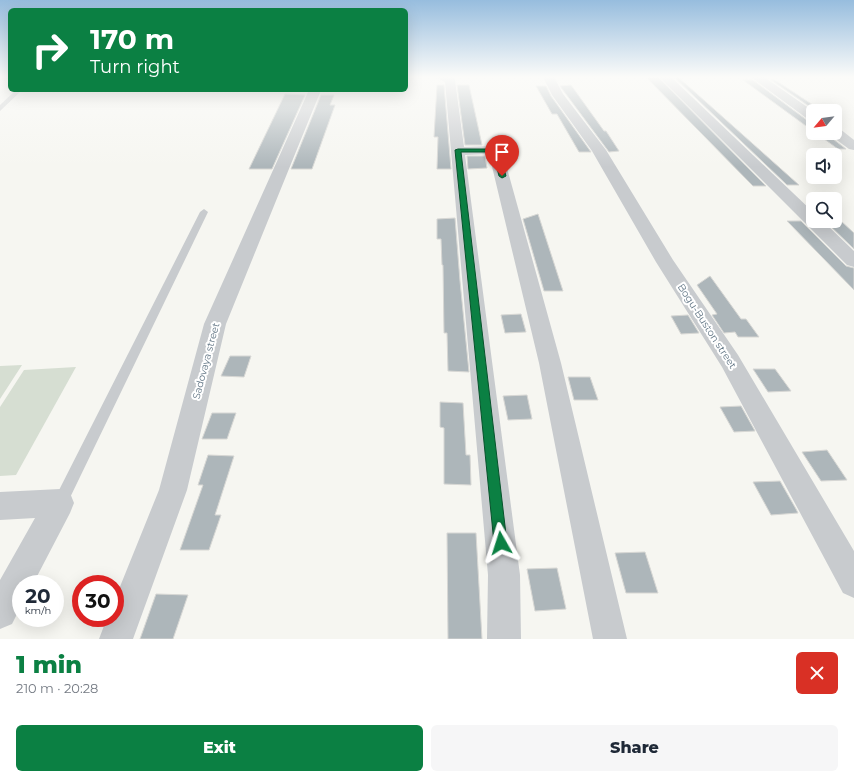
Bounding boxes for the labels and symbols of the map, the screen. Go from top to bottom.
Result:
north arrow [806,104,842,140]
pin [485,135,519,176]
street label: Bogu-Buston street [675,281,739,371]
street label: Sadovaya street [190,321,222,401]
position arrow [480,522,522,564]
speed limit sign: 30 [72,575,124,627]

